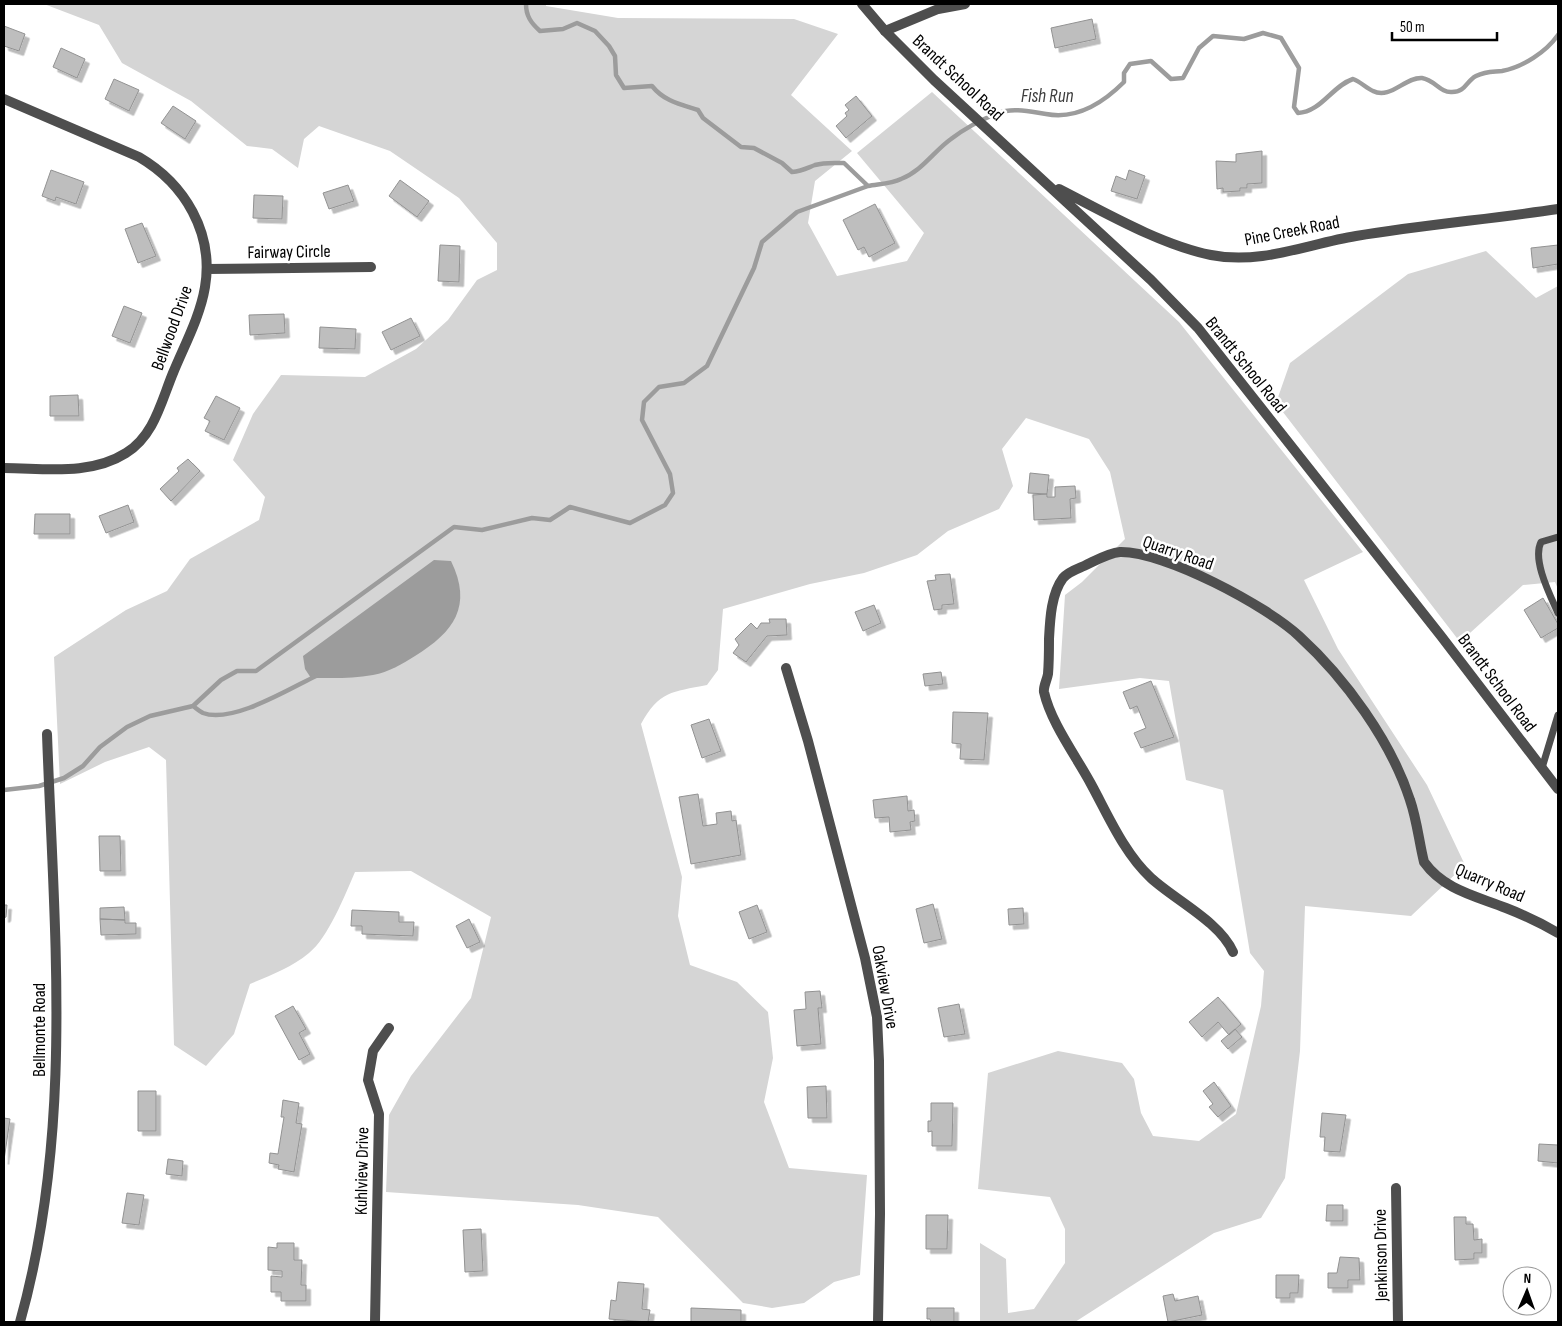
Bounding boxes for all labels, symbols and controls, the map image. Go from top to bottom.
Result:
scale bar [1392,10,1497,42]
text: 50 m [1400,18,1425,37]
street label: Brandt School Road [908,30,1008,126]
water label: Fish Run [1021,85,1073,108]
street label: Pine Creek Road [1243,211,1341,251]
street label: Fairway Circle [247,241,331,263]
street label: Bellwood Drive [147,283,197,373]
street label: Brandt School Road [1201,313,1291,417]
street label: Quarry Road [1140,531,1216,575]
street label: Brandt School Road [1453,630,1541,736]
street label: Quarry Road [1452,859,1528,907]
street label: Oakview Drive [867,944,903,1030]
street label: Bellmonte Road [29,983,50,1077]
street label: Kuhlview Drive [351,1127,373,1215]
street label: Jenkinson Drive [1370,1209,1392,1302]
north arrow [1502,1266,1552,1316]
text: N [1523,1270,1531,1287]

